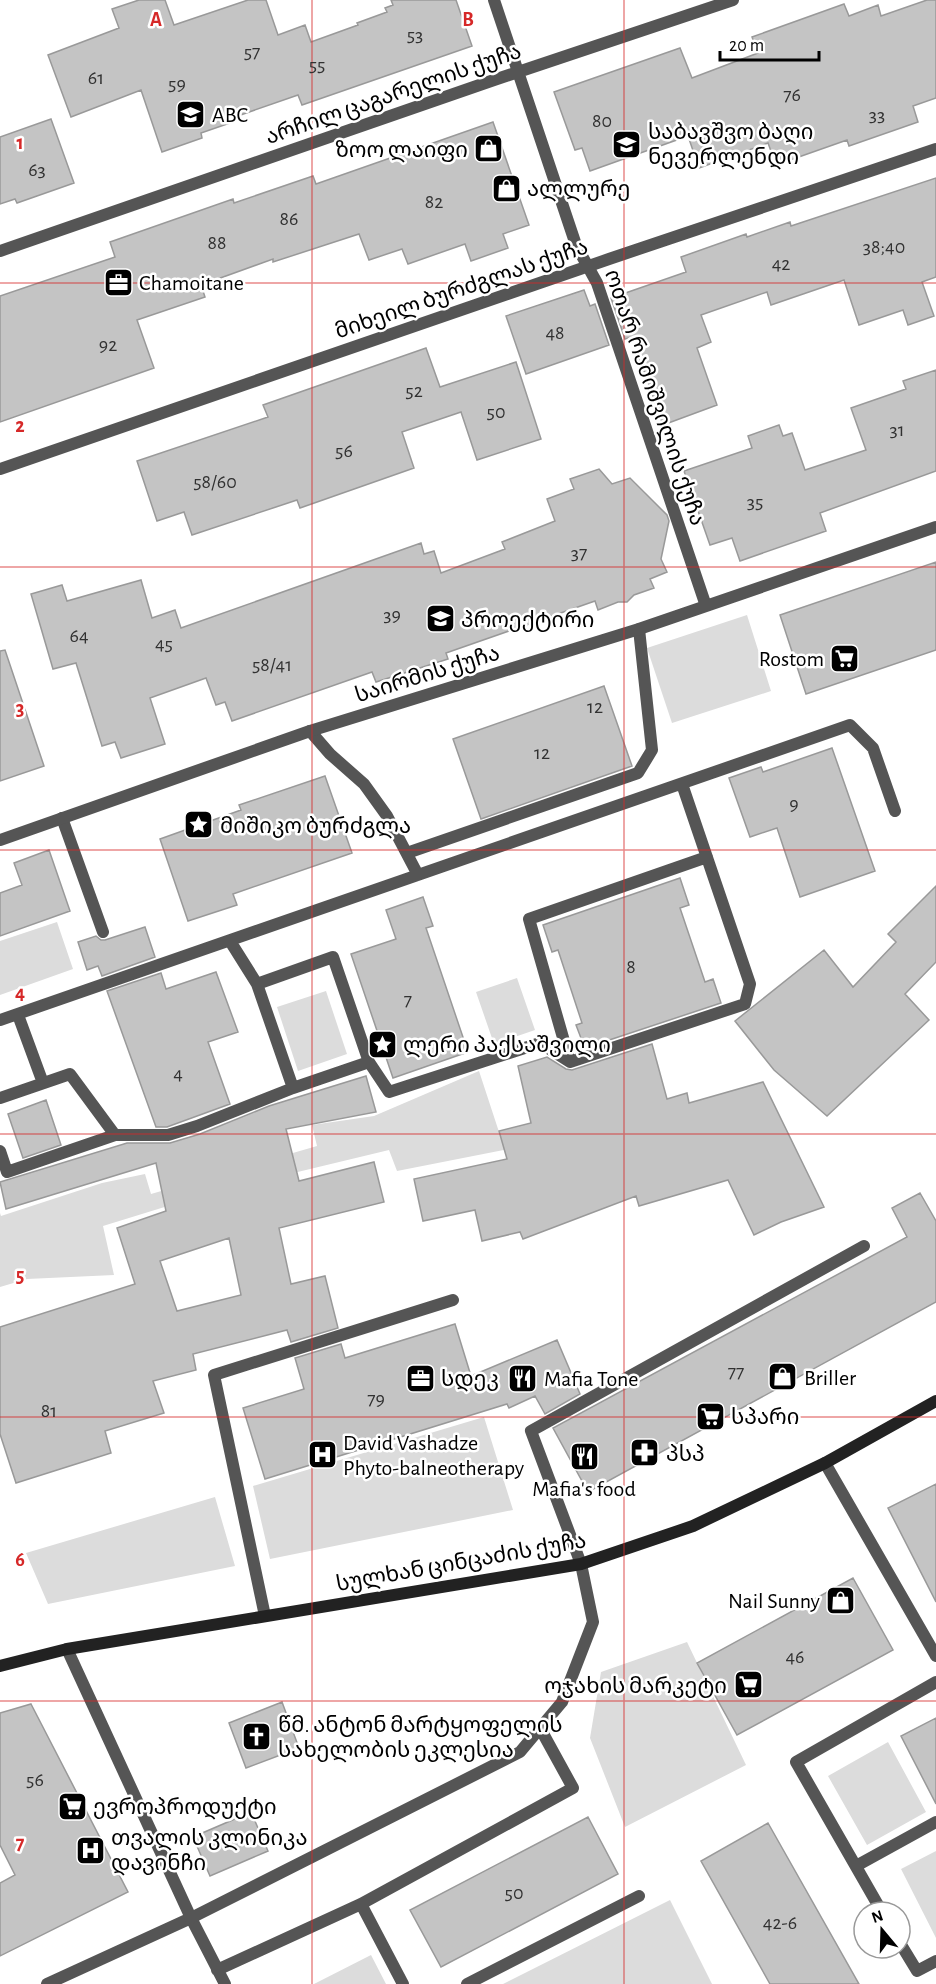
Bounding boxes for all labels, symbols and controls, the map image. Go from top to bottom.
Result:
text: A [150,10,162,30]
text: B [462,10,474,30]
scale bar [720,24,819,62]
house number: 53 [407,25,423,45]
text: 20 m [729,37,764,55]
street label: არჩილ ცაგარელის ქუჩა [263,40,525,150]
house number: 57 [244,42,260,62]
house number: 55 [309,55,325,75]
house number: 61 [88,68,104,88]
house number: 59 [168,74,186,94]
house number: 76 [783,85,801,105]
school or university icon: ABC [175,98,207,130]
place label: ABC [212,104,248,126]
house number: 33 [869,105,885,125]
house number: 80 [592,111,612,131]
place label: საბავშვო ბაღი ნევერლენდი [648,121,813,170]
school or university icon: საბავშვო ბაღი ნევერლენდი [611,128,643,160]
text: 1 [16,133,24,153]
shop icon: ზოო ლაიფი [473,133,505,165]
place label: ზოო ლაიფი [335,139,468,163]
house number: 63 [28,160,46,180]
shop icon: ალლურე [490,172,522,204]
place label: ალლურე [527,178,630,202]
house number: 82 [425,192,443,212]
house number: 86 [280,209,298,229]
house number: 88 [208,233,226,253]
street label: მიხეილ ბურძგლას ქუჩა [332,235,591,345]
house number: 38;40 [863,237,905,257]
house number: 42 [772,254,790,274]
office icon: Chamoitane [102,266,134,298]
street label: ოთარ რამიშვილის ქუჩა [599,267,709,529]
place label: Chamoitane [139,272,244,294]
house number: 48 [545,323,565,343]
house number: 92 [99,335,117,355]
house number: 52 [405,381,423,401]
house number: 50 [487,402,505,422]
text: 2 [15,416,25,436]
house number: 31 [889,420,905,440]
house number: 56 [335,441,353,461]
house number: 58/60 [193,472,237,492]
house number: 35 [747,492,763,512]
house number: 37 [571,543,587,563]
school or university icon: პროექტირი [424,603,456,635]
house number: 39 [383,605,401,625]
place label: პროექტირი [461,609,594,632]
house number: 64 [69,626,89,646]
house number: 45 [155,634,173,654]
street label: საირმის ქუჩა [352,642,502,707]
supermarket icon: Rostom [829,642,861,674]
place label: Rostom [759,648,824,670]
house number: 58/41 [252,655,292,675]
house number: 12 [587,697,603,717]
text: 3 [16,699,24,719]
house number: 12 [534,743,550,763]
house number: 9 [789,794,799,814]
place icon: მიშიკო ბურძგლა [183,809,215,841]
place label: მიშიკო ბურძგლა [220,815,411,839]
house number: 8 [626,957,636,977]
text: 4 [15,983,25,1003]
house number: 7 [404,990,412,1010]
place icon: ლერი პაქსაშვილი [366,1028,398,1060]
place label: ლერი პაქსაშვილი [403,1034,611,1058]
house number: 4 [173,1064,183,1084]
text: 5 [16,1266,24,1286]
shop icon: Briller [767,1361,799,1393]
office icon: სდეკ [404,1362,436,1394]
restaurant icon: Mafia Tone [507,1362,539,1394]
house number: 77 [728,1362,744,1382]
place label: Briller [804,1367,856,1389]
place label: სდეკ [441,1368,499,1392]
place label: Mafia Tone [544,1368,639,1390]
house number: 79 [367,1389,385,1409]
supermarket icon: სპარი [694,1400,726,1432]
house number: 81 [41,1401,57,1421]
place label: სპარი [731,1406,799,1428]
place label: David Vashadze Phyto-balneotherapy [343,1432,525,1479]
pharmacy icon: პსპ [629,1437,661,1469]
hospital icon: David Vashadze Phyto-balneotherapy [306,1439,338,1471]
restaurant icon: Mafia's food [568,1440,600,1472]
place label: პსპ [666,1443,705,1465]
place label: Mafia's food [532,1478,636,1500]
street label: სულხან ცინცაძის ქუჩა [334,1529,588,1597]
text: 6 [15,1550,25,1570]
shop icon: Nail Sunny [825,1584,857,1616]
place label: Nail Sunny [728,1590,821,1612]
house number: 46 [785,1647,805,1667]
supermarket icon: ოჯახის მარკეტი [732,1669,764,1701]
place label: ოჯახის მარკეტი [544,1675,727,1698]
place label: წმ. ანტონ მარტყოფელის სახელობის ეკლესია [278,1714,563,1763]
church icon: წმ. ანტონ მარტყოფელის სახელობის ეკლესია [241,1721,273,1753]
house number: 56 [26,1770,44,1790]
supermarket icon: ევროპროდუქტი [56,1790,88,1822]
place label: ევროპროდუქტი [93,1796,277,1820]
place label: თვალის კლინიკა დავინჩი [111,1827,308,1876]
text: 7 [16,1833,25,1853]
hospital icon: თვალის კლინიკა დავინჩი [74,1834,106,1866]
house number: 50 [505,1883,523,1903]
north arrow [852,1900,912,1960]
text: N [870,1907,885,1926]
house number: 42-6 [763,1913,797,1933]

